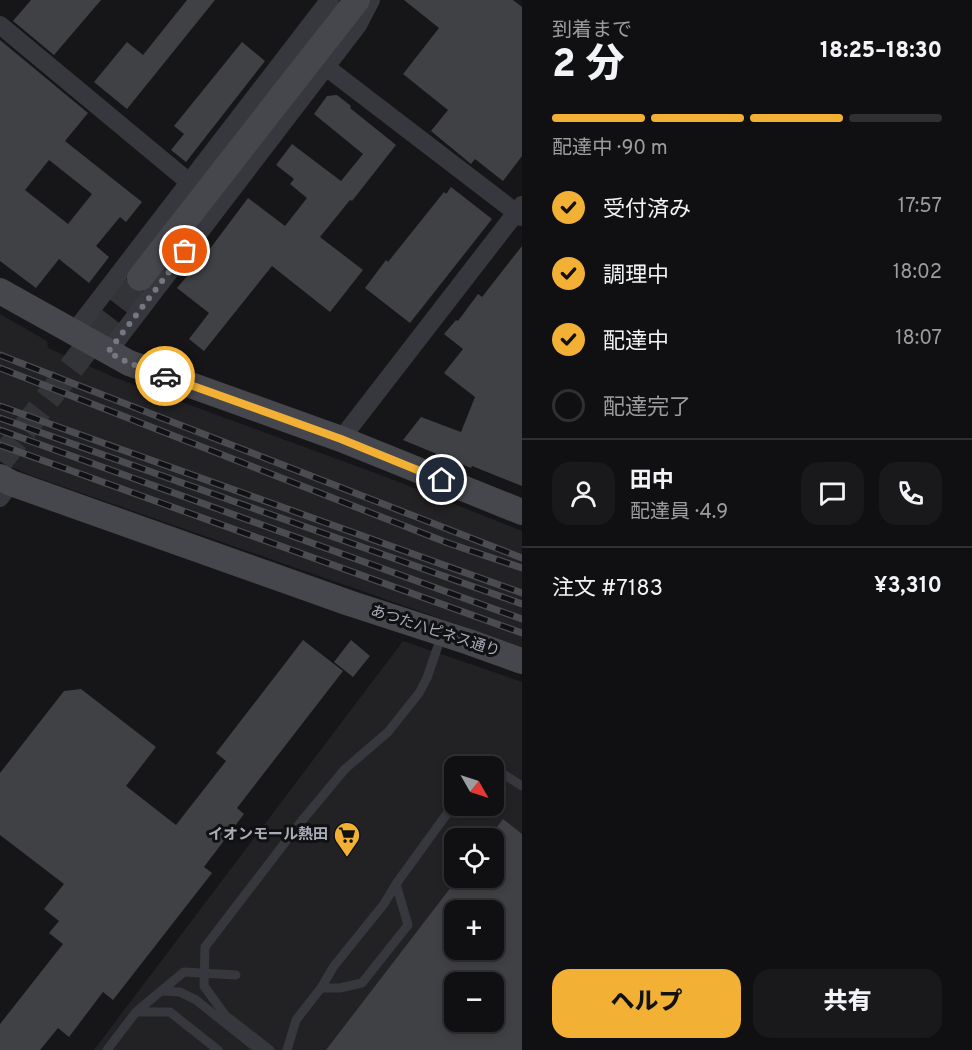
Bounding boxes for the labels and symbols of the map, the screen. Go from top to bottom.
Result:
pin [159,225,210,276]
courier [135,346,195,406]
pin [416,454,467,505]
street label: あつたハピネス通り [368,602,502,662]
north arrow [444,756,504,816]
supermarket icon: イオンモール熱田 [332,820,362,858]
place label: イオンモール熱田 [208,825,328,845]

